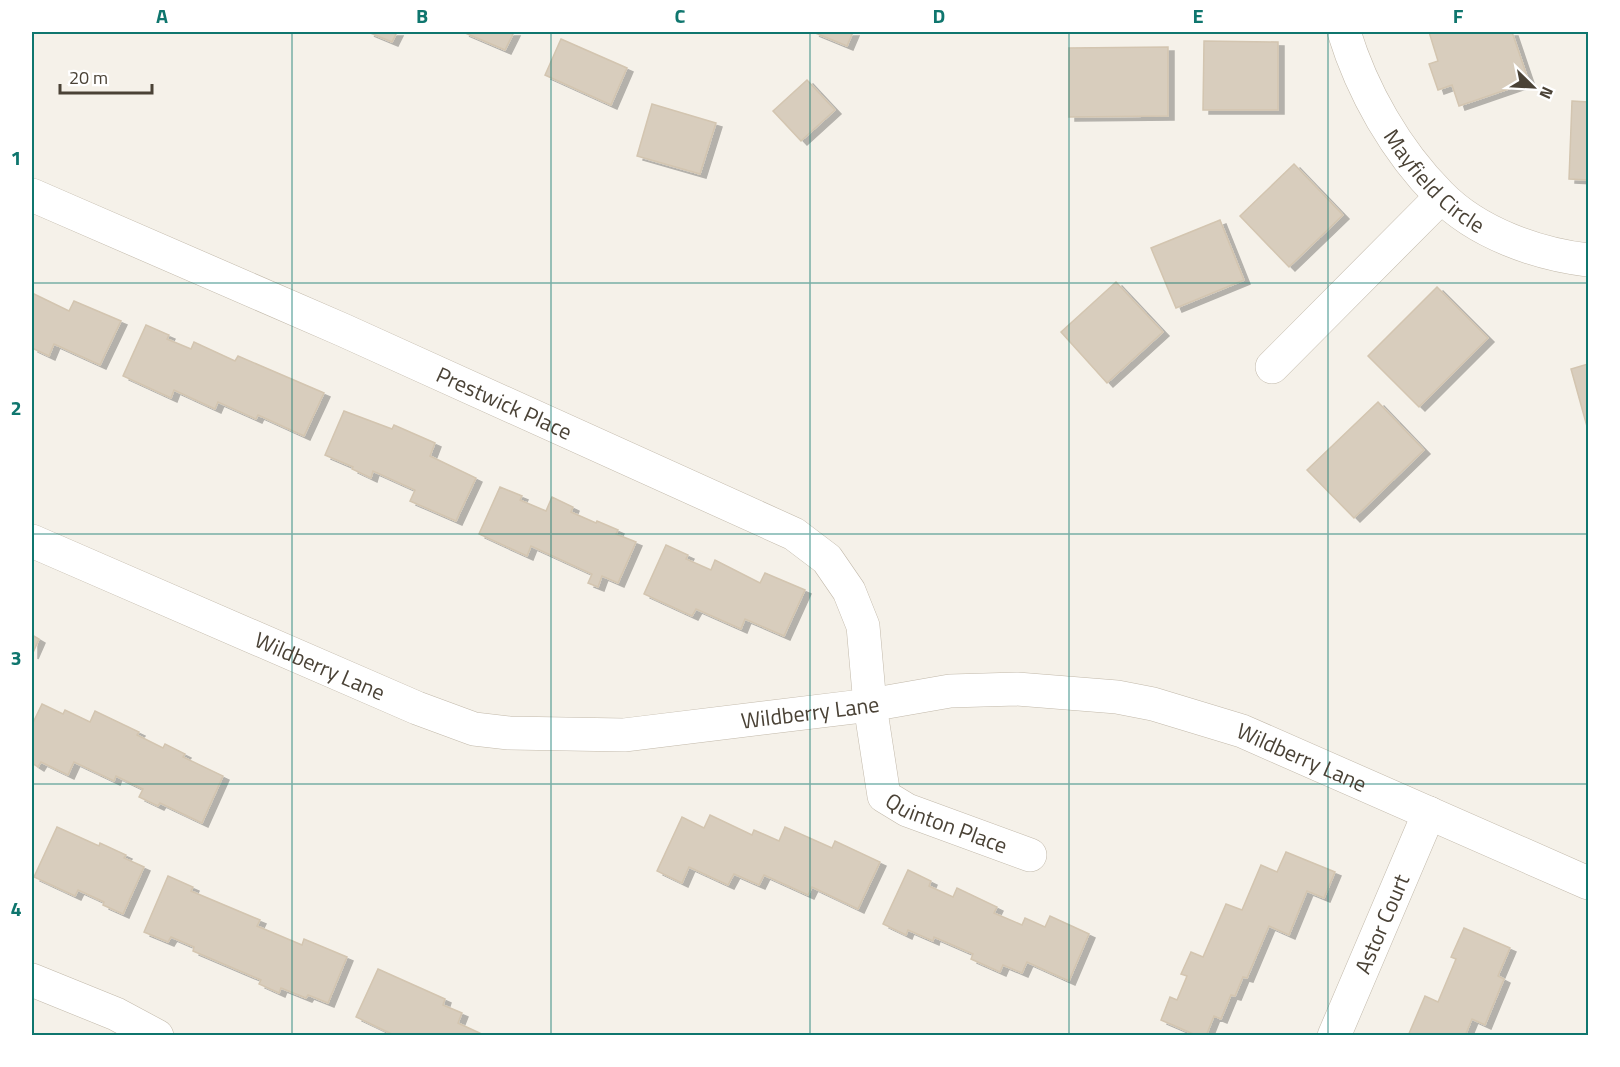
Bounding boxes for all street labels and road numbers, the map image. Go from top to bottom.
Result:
street label: Mayfield Circle [1375,122,1491,242]
street label: Prestwick Place [431,357,578,448]
street label: Wildberry Lane [250,623,391,709]
street label: Wildberry Lane [739,687,882,738]
street label: Wildberry Lane [1231,714,1372,801]
street label: Quinton Place [879,784,1012,862]
street label: Astor Court [1345,868,1418,979]

